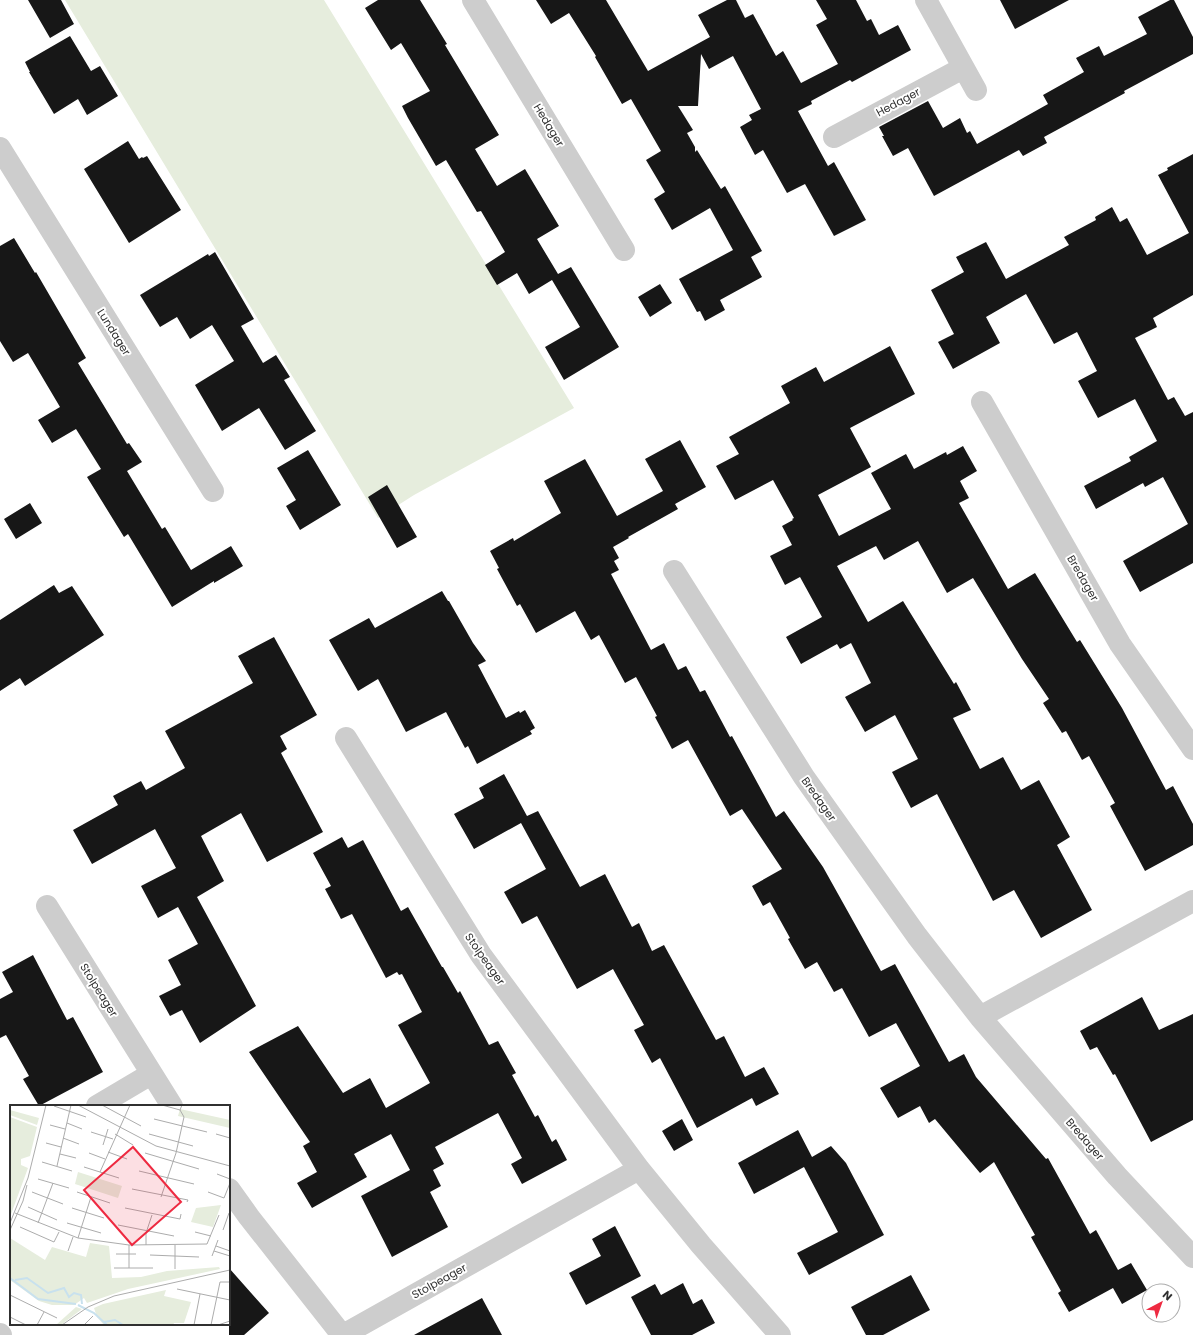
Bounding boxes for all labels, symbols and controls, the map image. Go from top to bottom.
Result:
street label: Hedager [873,84,923,120]
street label: Hedager [530,100,568,150]
street label: Lundager [93,306,135,358]
street label: Bredager [1063,552,1103,604]
street label: Bredager [798,774,840,824]
street label: Stolpeager [461,930,509,988]
street label: Stolpeager [76,960,122,1020]
inset map [10,1105,230,1325]
street label: Bredager [1062,1115,1108,1163]
street label: Stolpeager [409,1259,469,1303]
north arrow [1141,1283,1181,1323]
text: N [1159,1287,1176,1304]

